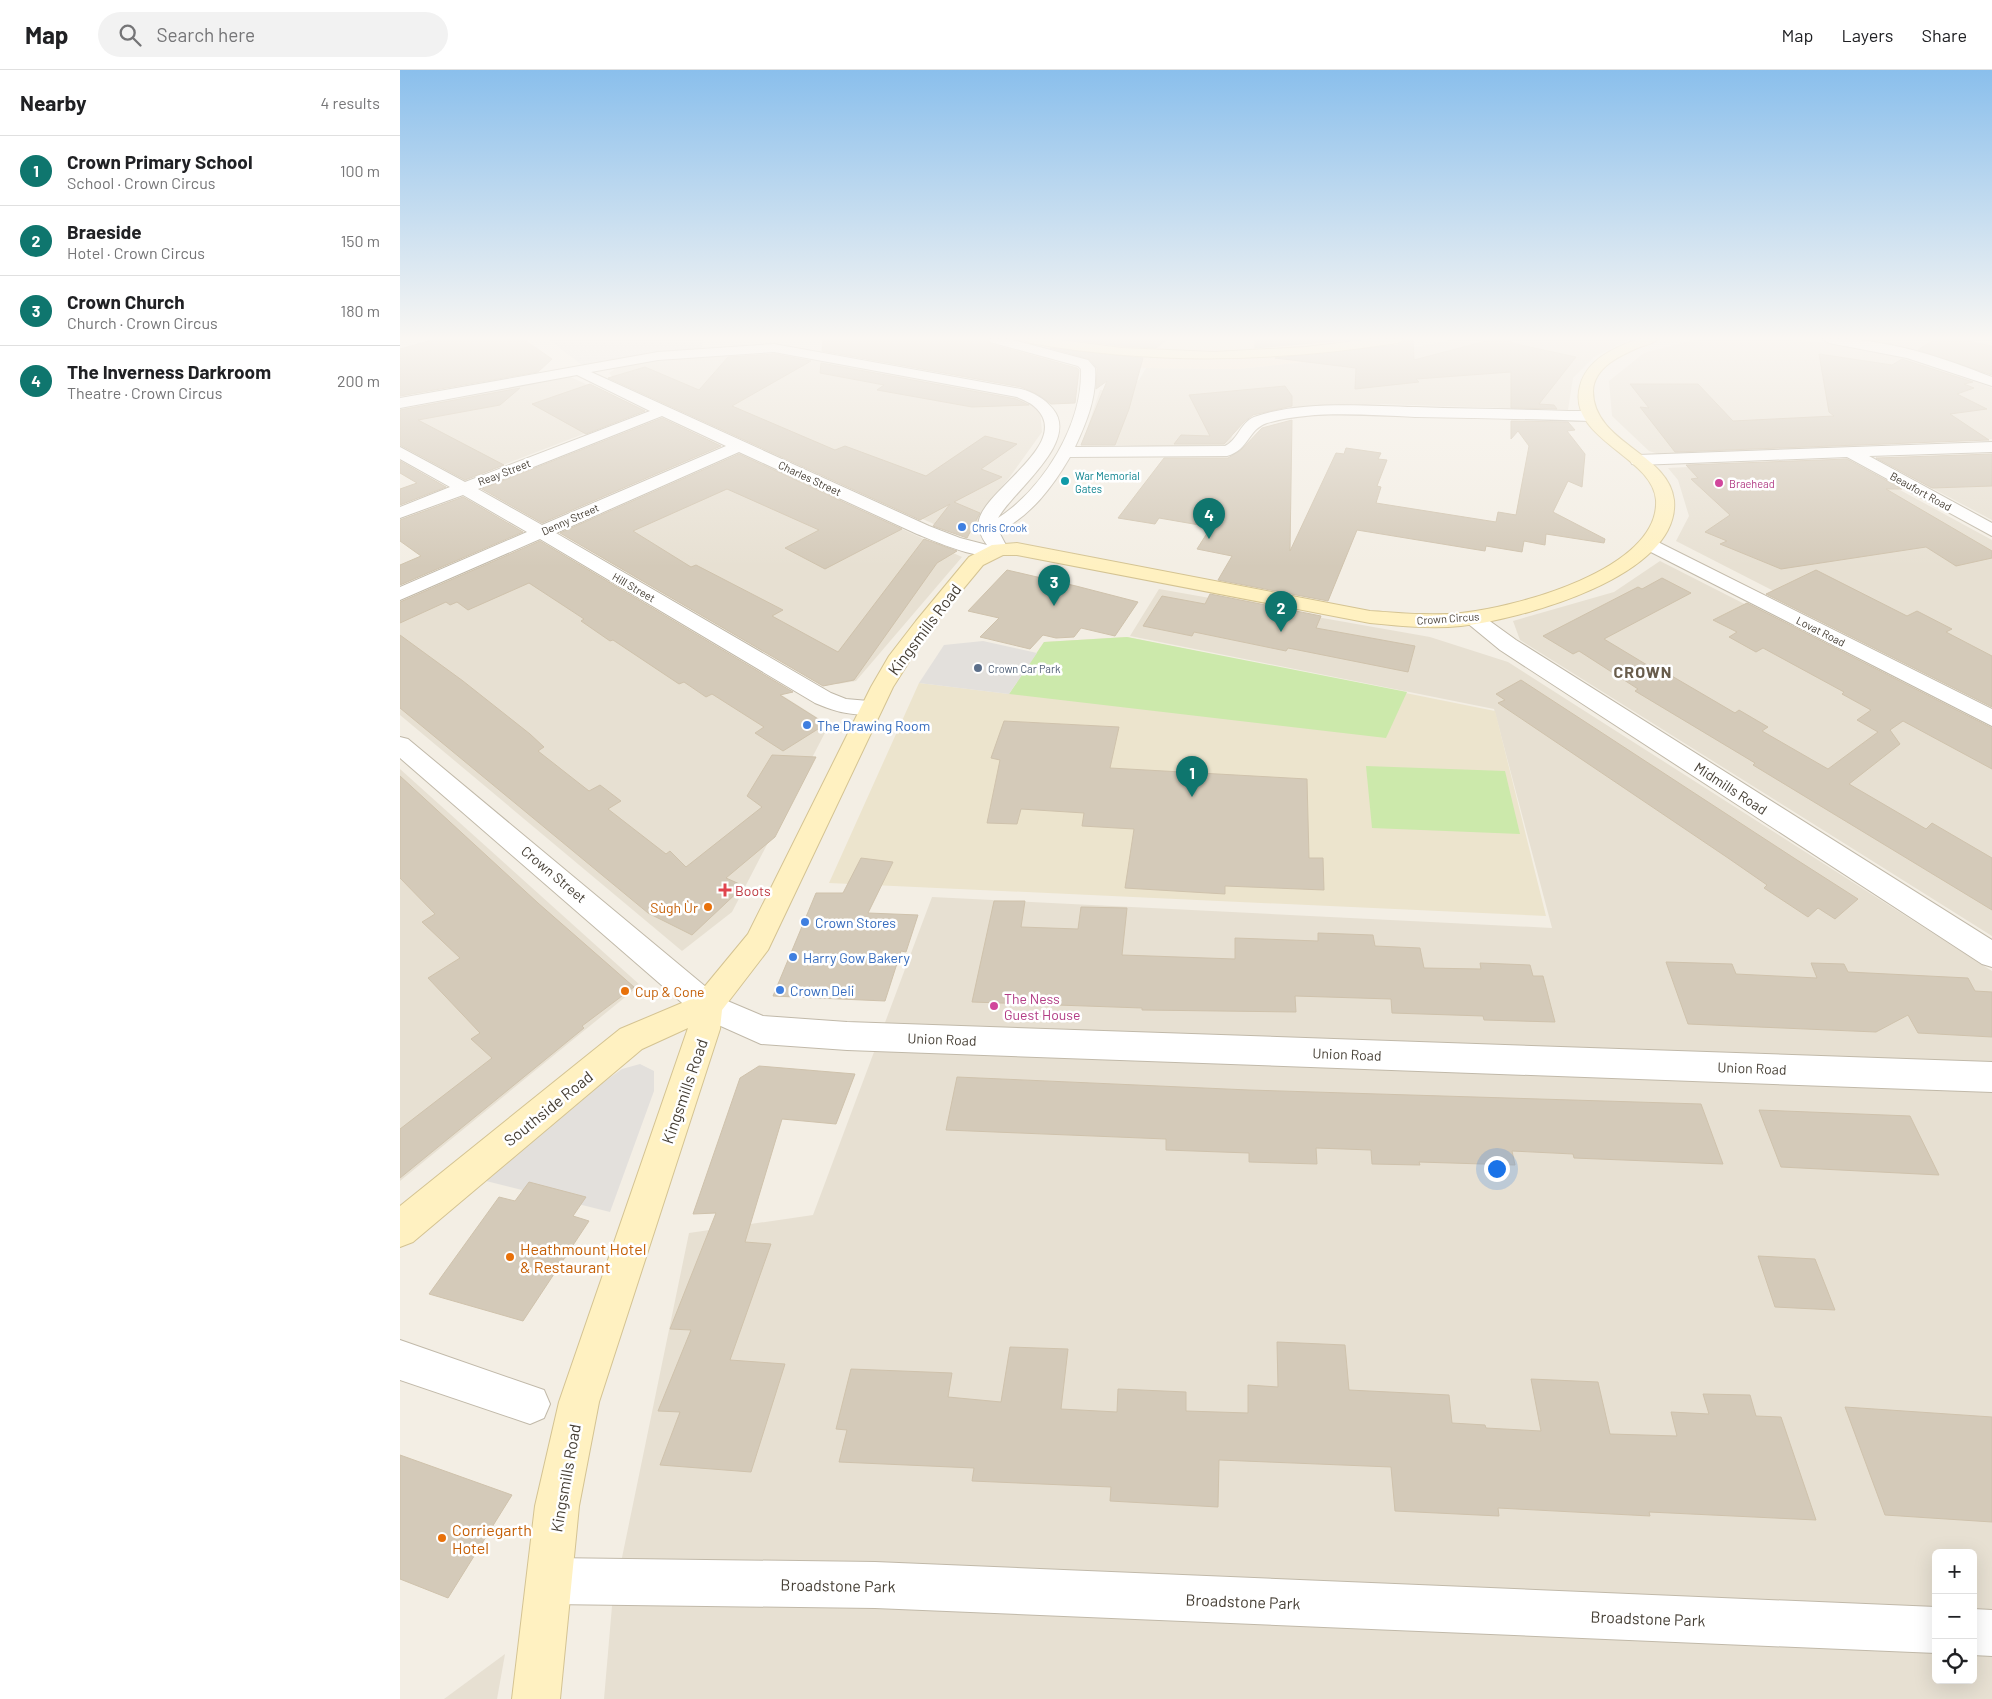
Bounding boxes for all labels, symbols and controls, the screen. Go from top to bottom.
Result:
search box [98,12,448,57]
text: Map [25,20,68,49]
icon: search [116,21,144,49]
text: Search here [156,23,255,46]
text: Map [1781,24,1813,46]
text: Layers [1841,24,1894,46]
text: Share [1922,24,1967,46]
text: Nearby [20,90,86,115]
text: 4 results [320,93,380,112]
text: Crown Primary School [67,150,253,173]
text: 1 [33,161,39,180]
text: 100 m [340,161,380,180]
text: School · Crown Circus [67,173,215,192]
text: Braeside [67,220,142,243]
text: 2 [32,231,40,250]
text: 150 m [341,231,380,250]
text: Hotel · Crown Circus [67,243,205,262]
text: Crown Church [67,290,185,313]
text: 3 [32,301,40,320]
text: 180 m [341,301,380,320]
text: Church · Crown Circus [67,313,218,332]
text: The Inverness Darkroom [67,360,271,383]
text: 4 [31,371,41,390]
text: 200 m [337,371,380,390]
text: Theatre · Crown Circus [67,383,222,402]
street label: Reay Street [476,456,532,488]
street label: Charles Street [776,458,844,498]
place label: War Memorial Gates [1075,469,1140,495]
street label: Beaufort Road [1888,469,1954,513]
marker: War Memorial Gates [1059,475,1071,487]
marker: Braehead [1713,477,1725,489]
place label: Braehead [1729,477,1775,490]
pin: 4 [1193,498,1225,539]
street label: Denny Street [539,501,601,537]
marker: Chris Crook [956,521,968,533]
place label: Chris Crook [972,521,1028,534]
pin: 3 [1038,565,1070,606]
street label: Hill Street [610,570,658,604]
street label: Kingsmills Road [883,580,965,678]
pin: 2 [1265,591,1297,632]
street label: Crown Circus [1416,609,1480,627]
street label: Lovat Road [1794,613,1848,649]
marker: Crown Car Park [972,662,984,674]
place label: Crown Car Park [988,662,1061,675]
district label: CROWN [1614,662,1672,681]
place label: The Drawing Room [817,717,930,734]
marker: The Drawing Room [801,719,813,731]
pin: 1 [1176,756,1208,797]
street label: Midmills Road [1691,758,1771,818]
street label: Crown Street [518,842,590,906]
place label: Boots [735,882,771,899]
marker: Boots [719,884,731,896]
place label: Sùgh Ùr [650,899,698,916]
marker: Sùgh Ùr [702,901,714,913]
place label: Crown Stores [815,914,896,931]
marker: Crown Stores [799,916,811,928]
place label: Harry Gow Bakery [803,949,911,966]
marker: Harry Gow Bakery [787,951,799,963]
place label: Crown Deli [790,982,854,999]
place label: Cup & Cone [635,983,705,1000]
marker: Crown Deli [774,984,786,996]
marker: Cup & Cone [619,985,631,997]
place label: The Ness Guest House [1004,990,1081,1023]
marker: The Ness Guest House [988,1000,1000,1012]
street label: Union Road [907,1029,977,1049]
street label: Kingsmills Road [657,1036,711,1146]
street label: Union Road [1312,1044,1382,1064]
street label: Union Road [1717,1058,1787,1078]
street label: Southside Road [500,1066,596,1150]
your location [1484,1156,1510,1182]
place label: Heathmount Hotel & Restaurant [520,1239,646,1276]
marker: Heathmount Hotel & Restaurant [504,1251,516,1263]
street label: Kingsmills Road [546,1422,584,1534]
place label: Corriegarth Hotel [452,1520,532,1557]
marker: Corriegarth Hotel [436,1532,448,1544]
map controls [1932,1549,1977,1684]
button: + [1932,1549,1977,1594]
street label: Broadstone Park [780,1574,896,1596]
street label: Broadstone Park [1185,1589,1301,1613]
button: − [1932,1594,1977,1639]
street label: Broadstone Park [1590,1606,1706,1630]
button: locate [1932,1639,1977,1684]

